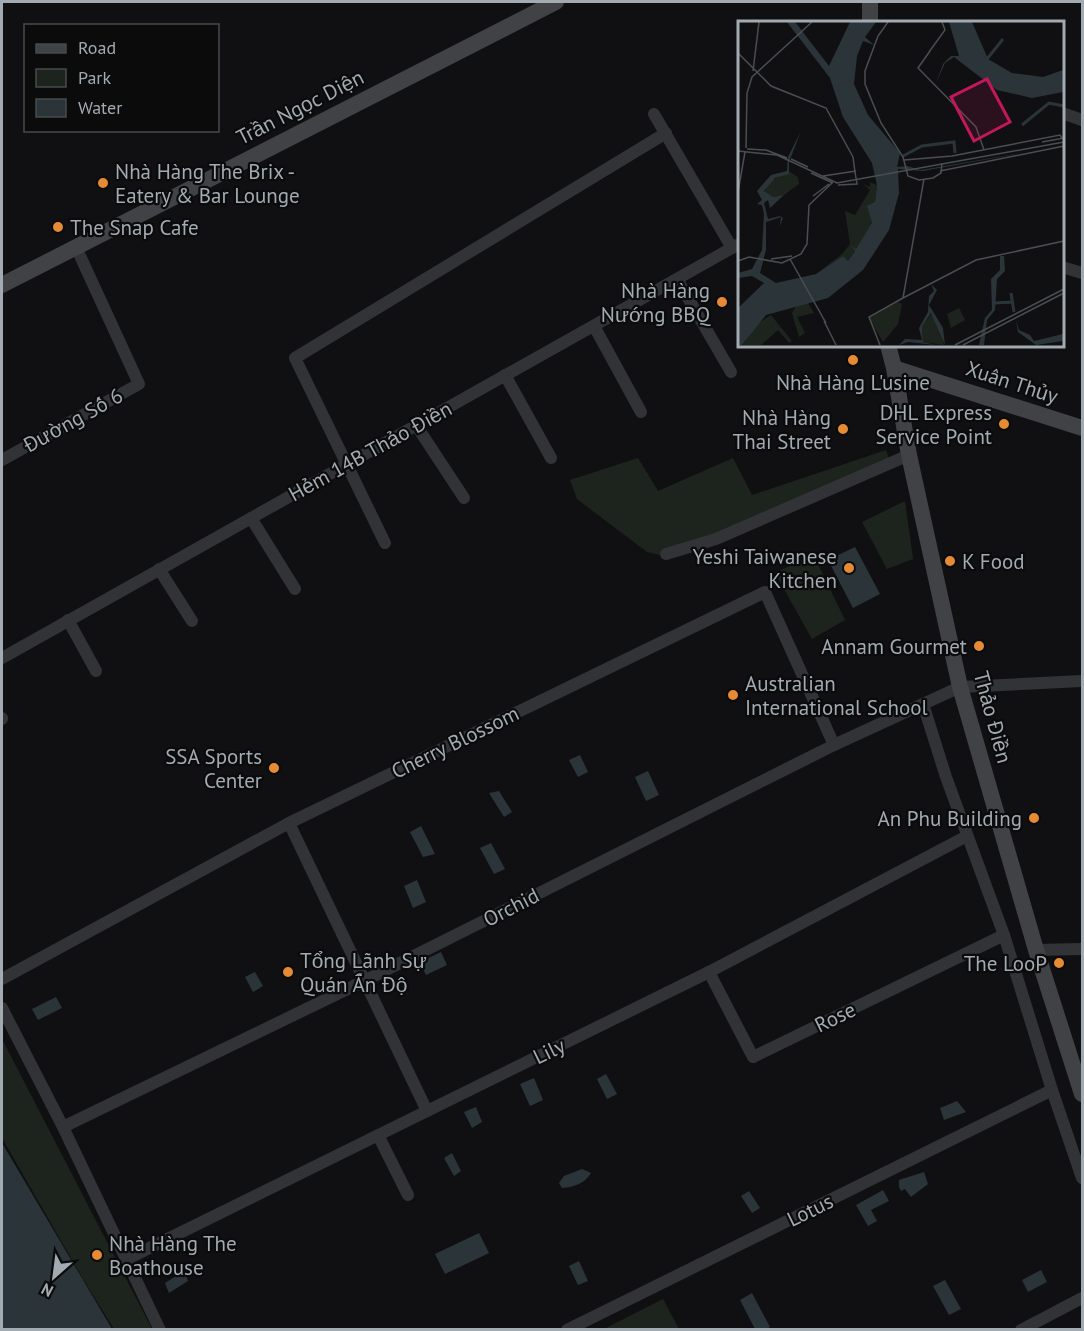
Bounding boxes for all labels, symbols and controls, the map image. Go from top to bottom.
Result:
inset map [738,21,1063,346]
legend [24,24,219,132]
text: Road [78,36,116,59]
street label: Trần Ngọc Diện [232,63,368,151]
text: Park [78,66,111,89]
text: Water [78,96,122,119]
place label: Nhà Hàng The Brix - Eatery & Bar Lounge [115,158,300,209]
marker: Nhà Hàng The Brix - Eatery & Bar Lounge [96,176,110,190]
place label: The Snap Cafe [70,214,199,241]
marker: The Snap Cafe [51,220,65,234]
place label: Nhà Hàng Nướng BBQ [601,277,711,328]
marker: Nhà Hàng Nướng BBQ [715,295,729,309]
marker: Nhà Hàng L'usine [846,353,860,367]
street label: Xuân Thủy [963,354,1062,410]
place label: Nhà Hàng L'usine [776,369,930,396]
street label: Đường Số 6 [18,382,127,459]
street label: Hẻm 14B Thảo Điền [283,395,457,507]
place label: DHL Express Service Point [876,399,992,450]
place label: Nhà Hàng Thai Street [733,404,831,455]
marker: DHL Express Service Point [997,417,1011,431]
marker: Nhà Hàng Thai Street [836,422,850,436]
place label: Yeshi Taiwanese Kitchen [692,543,837,594]
place label: K Food [962,548,1024,575]
marker: K Food [943,554,957,568]
marker: Yeshi Taiwanese Kitchen [842,561,856,575]
place label: Annam Gourmet [821,633,967,660]
marker: Annam Gourmet [972,639,986,653]
street label: Thảo Điền [968,668,1018,766]
place label: Australian International School [745,670,928,721]
marker: Australian International School [726,688,740,702]
street label: Cherry Blossom [387,699,523,785]
place label: SSA Sports Center [165,743,262,794]
marker: SSA Sports Center [267,761,281,775]
place label: An Phu Building [877,805,1022,832]
marker: An Phu Building [1027,811,1041,825]
street label: Orchid [478,881,544,933]
place label: Tổng Lãnh Sự Quán Ấn Độ [300,947,427,998]
place label: The LooP [964,950,1047,977]
marker: The LooP [1052,956,1066,970]
marker: Tổng Lãnh Sự Quán Ấn Độ [281,965,295,979]
street label: Rose [810,996,860,1038]
street label: Lily [529,1032,570,1070]
street label: Lotus [782,1187,838,1233]
place label: Nhà Hàng The Boathouse [109,1230,237,1281]
north arrow [24,1247,84,1307]
marker: Nhà Hàng The Boathouse [90,1248,104,1262]
text: N [38,1279,56,1302]

